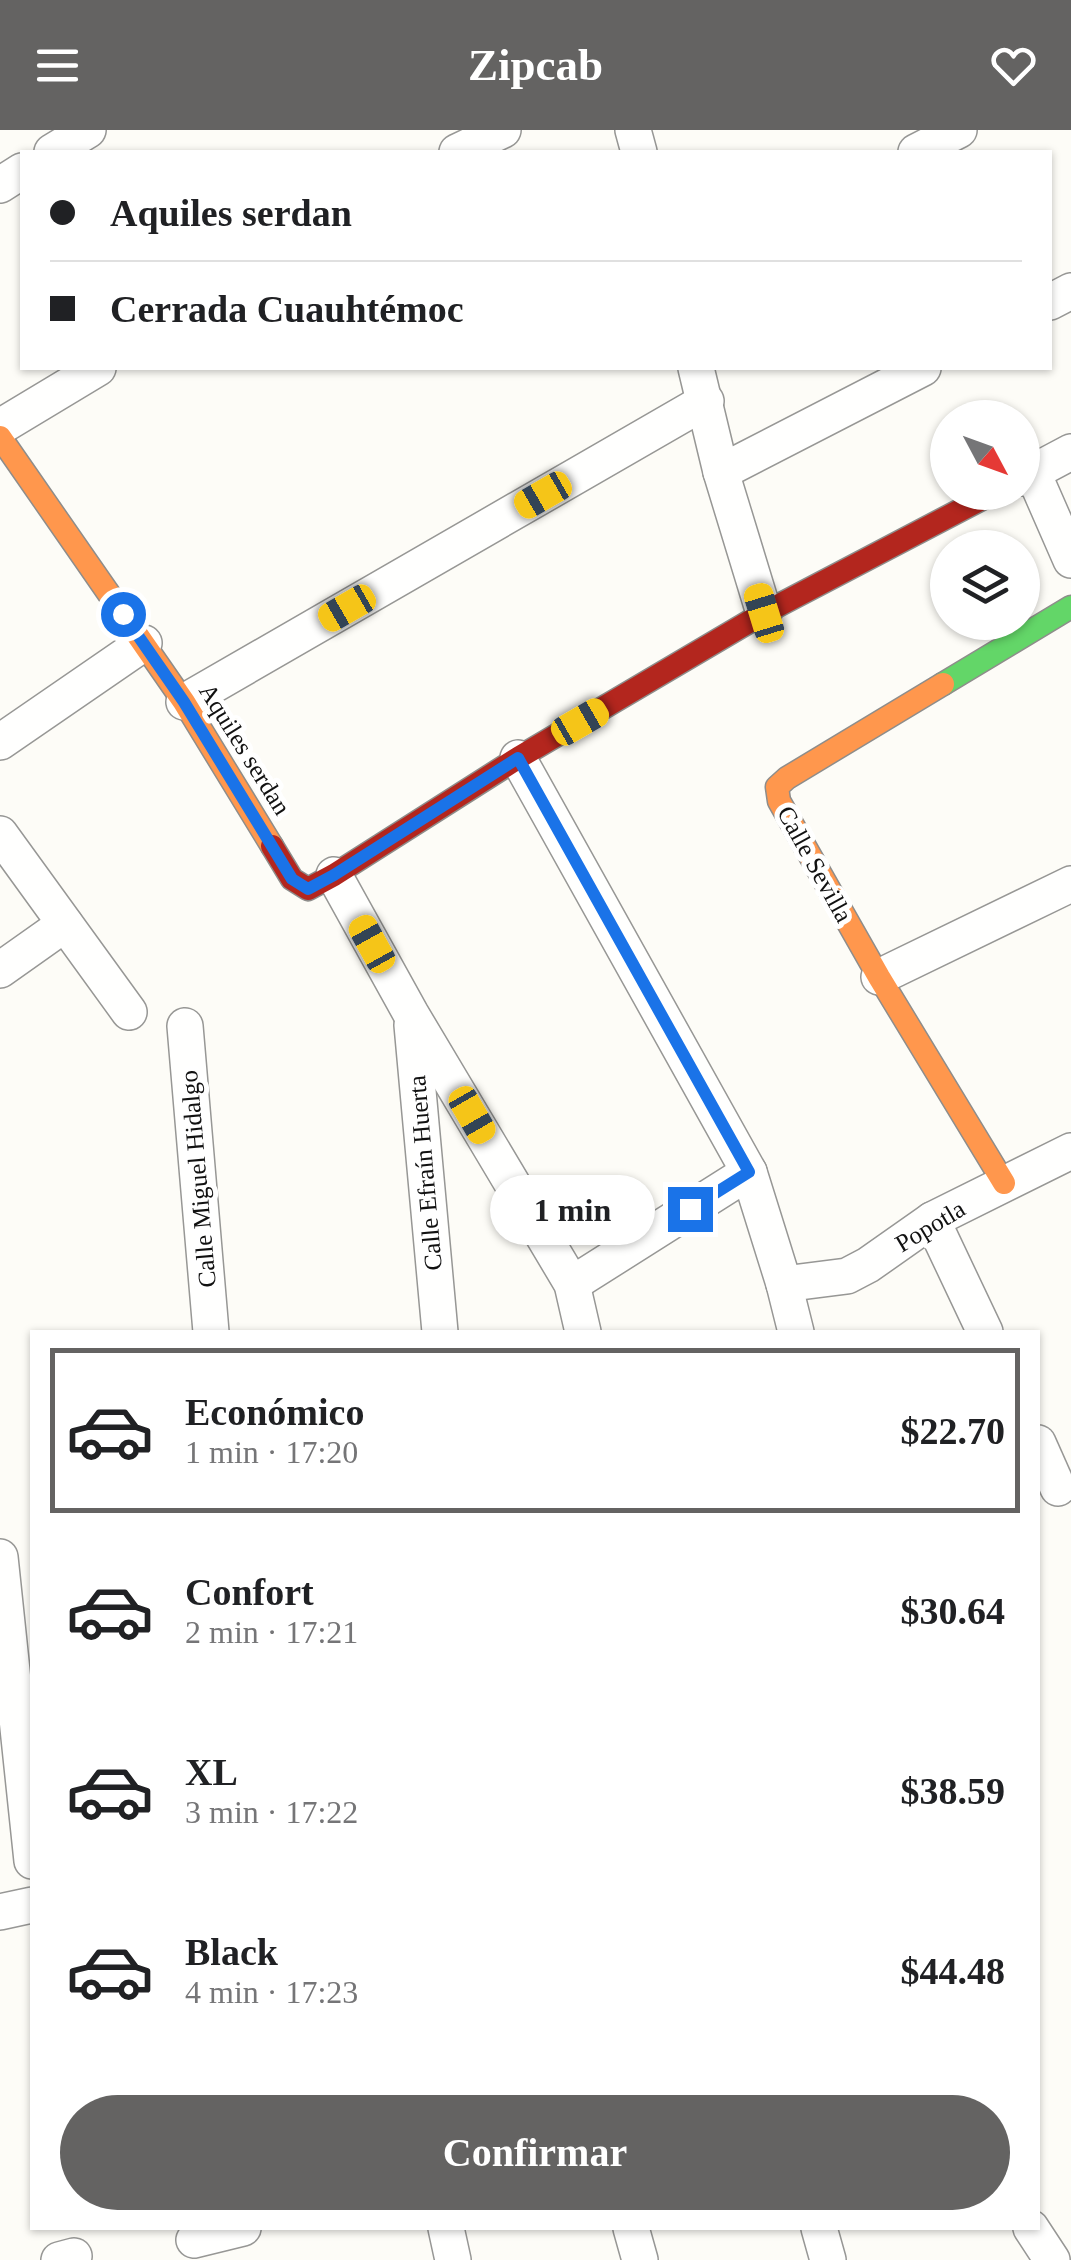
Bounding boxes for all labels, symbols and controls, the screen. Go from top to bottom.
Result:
icon: menu [30,38,85,93]
icon: heart [986,38,1041,93]
text: Zipcab [468,40,603,90]
text: Aquiles serdan [110,192,352,234]
text: Cerrada Cuauhtémoc [110,288,464,330]
north arrow [930,400,1040,510]
map controls [930,400,1040,640]
car [510,467,576,523]
button: layers [930,530,1040,640]
car [314,580,380,636]
car [741,580,787,646]
route start [101,592,146,637]
street label: Aquiles serdan [194,679,296,820]
car [547,694,613,750]
street label: Calle Sevilla [772,801,858,927]
car [344,910,400,978]
street label: Calle Miguel Hidalgo [175,1069,221,1289]
street label: Calle Efraín Huerta [403,1074,447,1272]
car [444,1082,500,1148]
callout: 1 min [490,1174,655,1244]
route end [668,1187,713,1232]
text: 1 min [534,1192,611,1228]
street label: Popotla [890,1195,970,1257]
icon: car [65,1386,155,1476]
text: Económico [185,1391,364,1433]
text: $22.70 [901,1410,1005,1452]
text: 1 min · 17:20 [185,1434,358,1470]
icon: car [65,1566,155,1656]
text: Confort [185,1571,314,1613]
text: $30.64 [901,1590,1005,1632]
text: 2 min · 17:21 [185,1614,358,1650]
icon: car [65,1746,155,1836]
text: XL [185,1751,238,1793]
text: $38.59 [901,1770,1005,1812]
text: 3 min · 17:22 [185,1794,358,1830]
icon: car [65,1926,155,2016]
text: Black [185,1931,278,1973]
text: $44.48 [901,1950,1005,1992]
text: 4 min · 17:23 [185,1974,358,2010]
button: Confirmar [60,2095,1010,2210]

